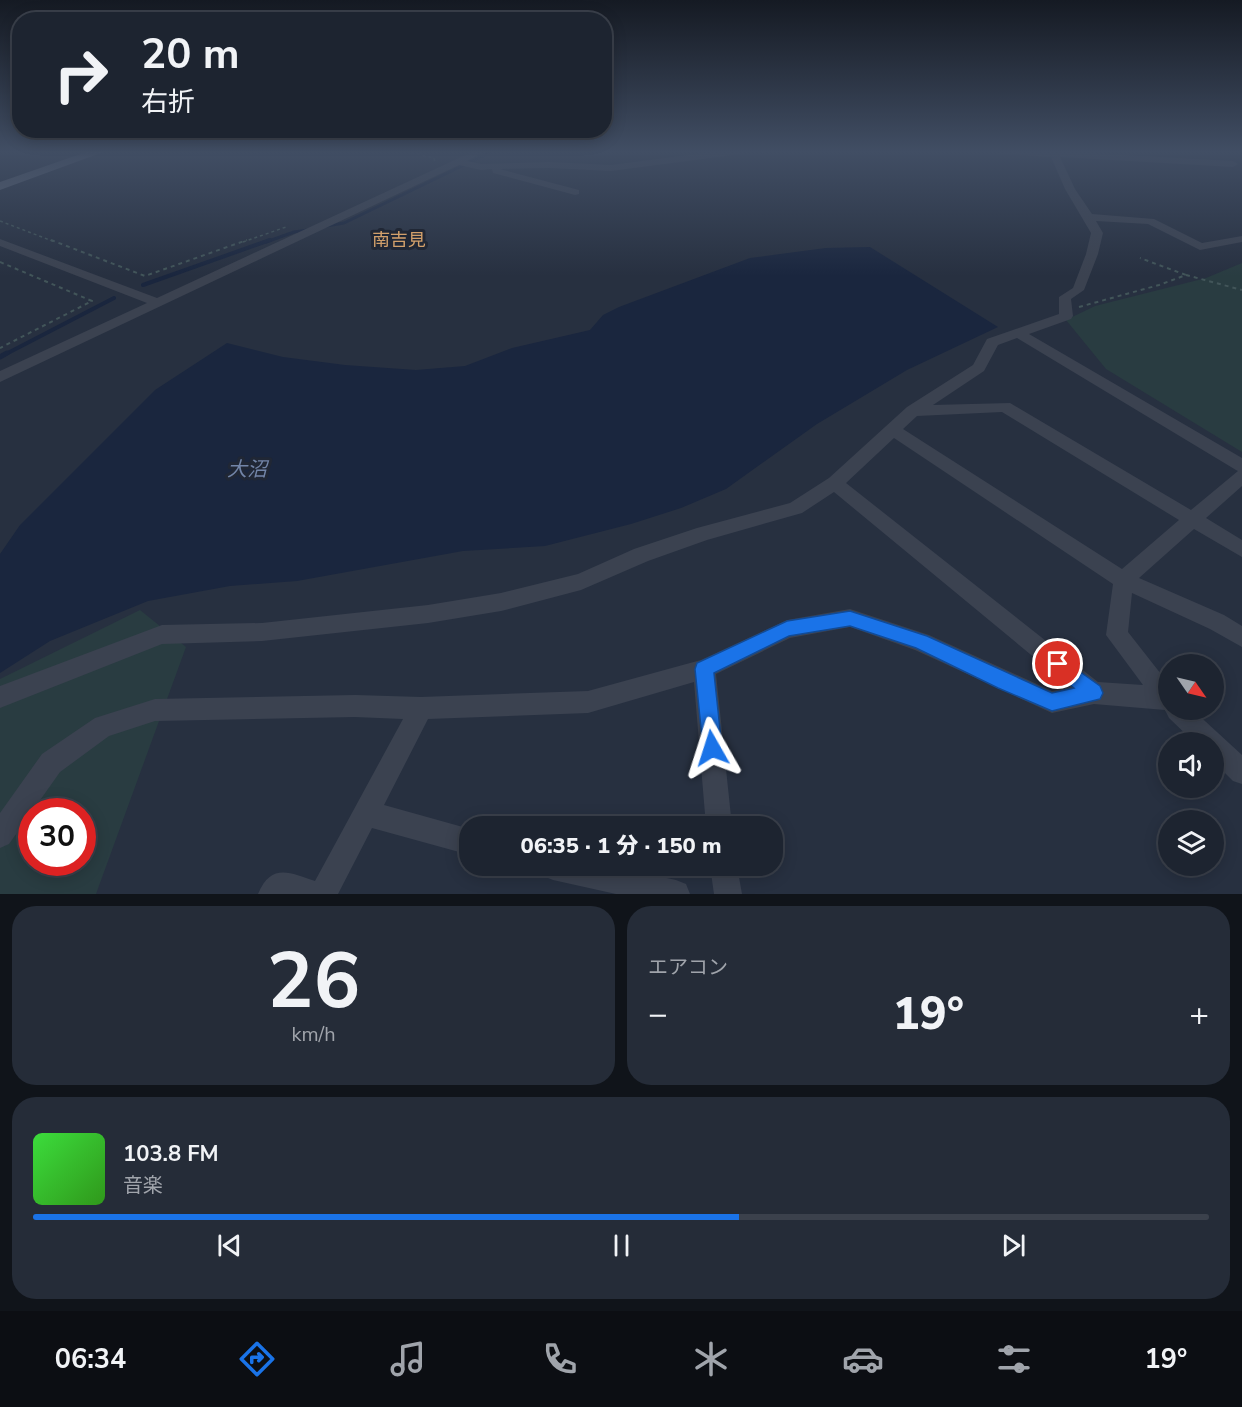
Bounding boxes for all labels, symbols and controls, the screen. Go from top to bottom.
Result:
text: 20 m [141,26,240,83]
icon: right [42,36,120,114]
text: 右折 [141,84,195,121]
district label: 南吉見 [372,228,426,252]
water label: 大沼 [227,456,270,483]
pin [1032,638,1083,689]
icon: arrive [1041,647,1074,680]
north arrow [1158,654,1224,720]
map controls [1158,654,1224,876]
position arrow [680,716,744,780]
button: sound [1158,732,1224,798]
speed limit sign: 30 [18,798,96,876]
button: layers [1158,810,1224,876]
text: 06:35 · 1 分 · 150 m [520,831,722,861]
text: 26 [267,928,360,1035]
text: エアコン [648,954,728,981]
text: 19° [893,984,964,1045]
text: − [648,992,668,1037]
text: + [1189,992,1209,1037]
text: km/h [291,1021,336,1048]
text: 103.8 FM [123,1139,219,1169]
text: 音楽 [123,1172,163,1199]
icon: previous [213,1229,246,1262]
icon: pause [605,1229,638,1262]
icon: next [997,1229,1030,1262]
icon: directions [236,1338,278,1380]
icon: music [387,1338,429,1380]
icon: phone [539,1338,581,1380]
icon: climate [690,1338,732,1380]
icon: car [842,1338,884,1380]
icon: filters [993,1338,1035,1380]
text: 06:34 [55,1341,126,1378]
text: 19° [1145,1341,1187,1378]

